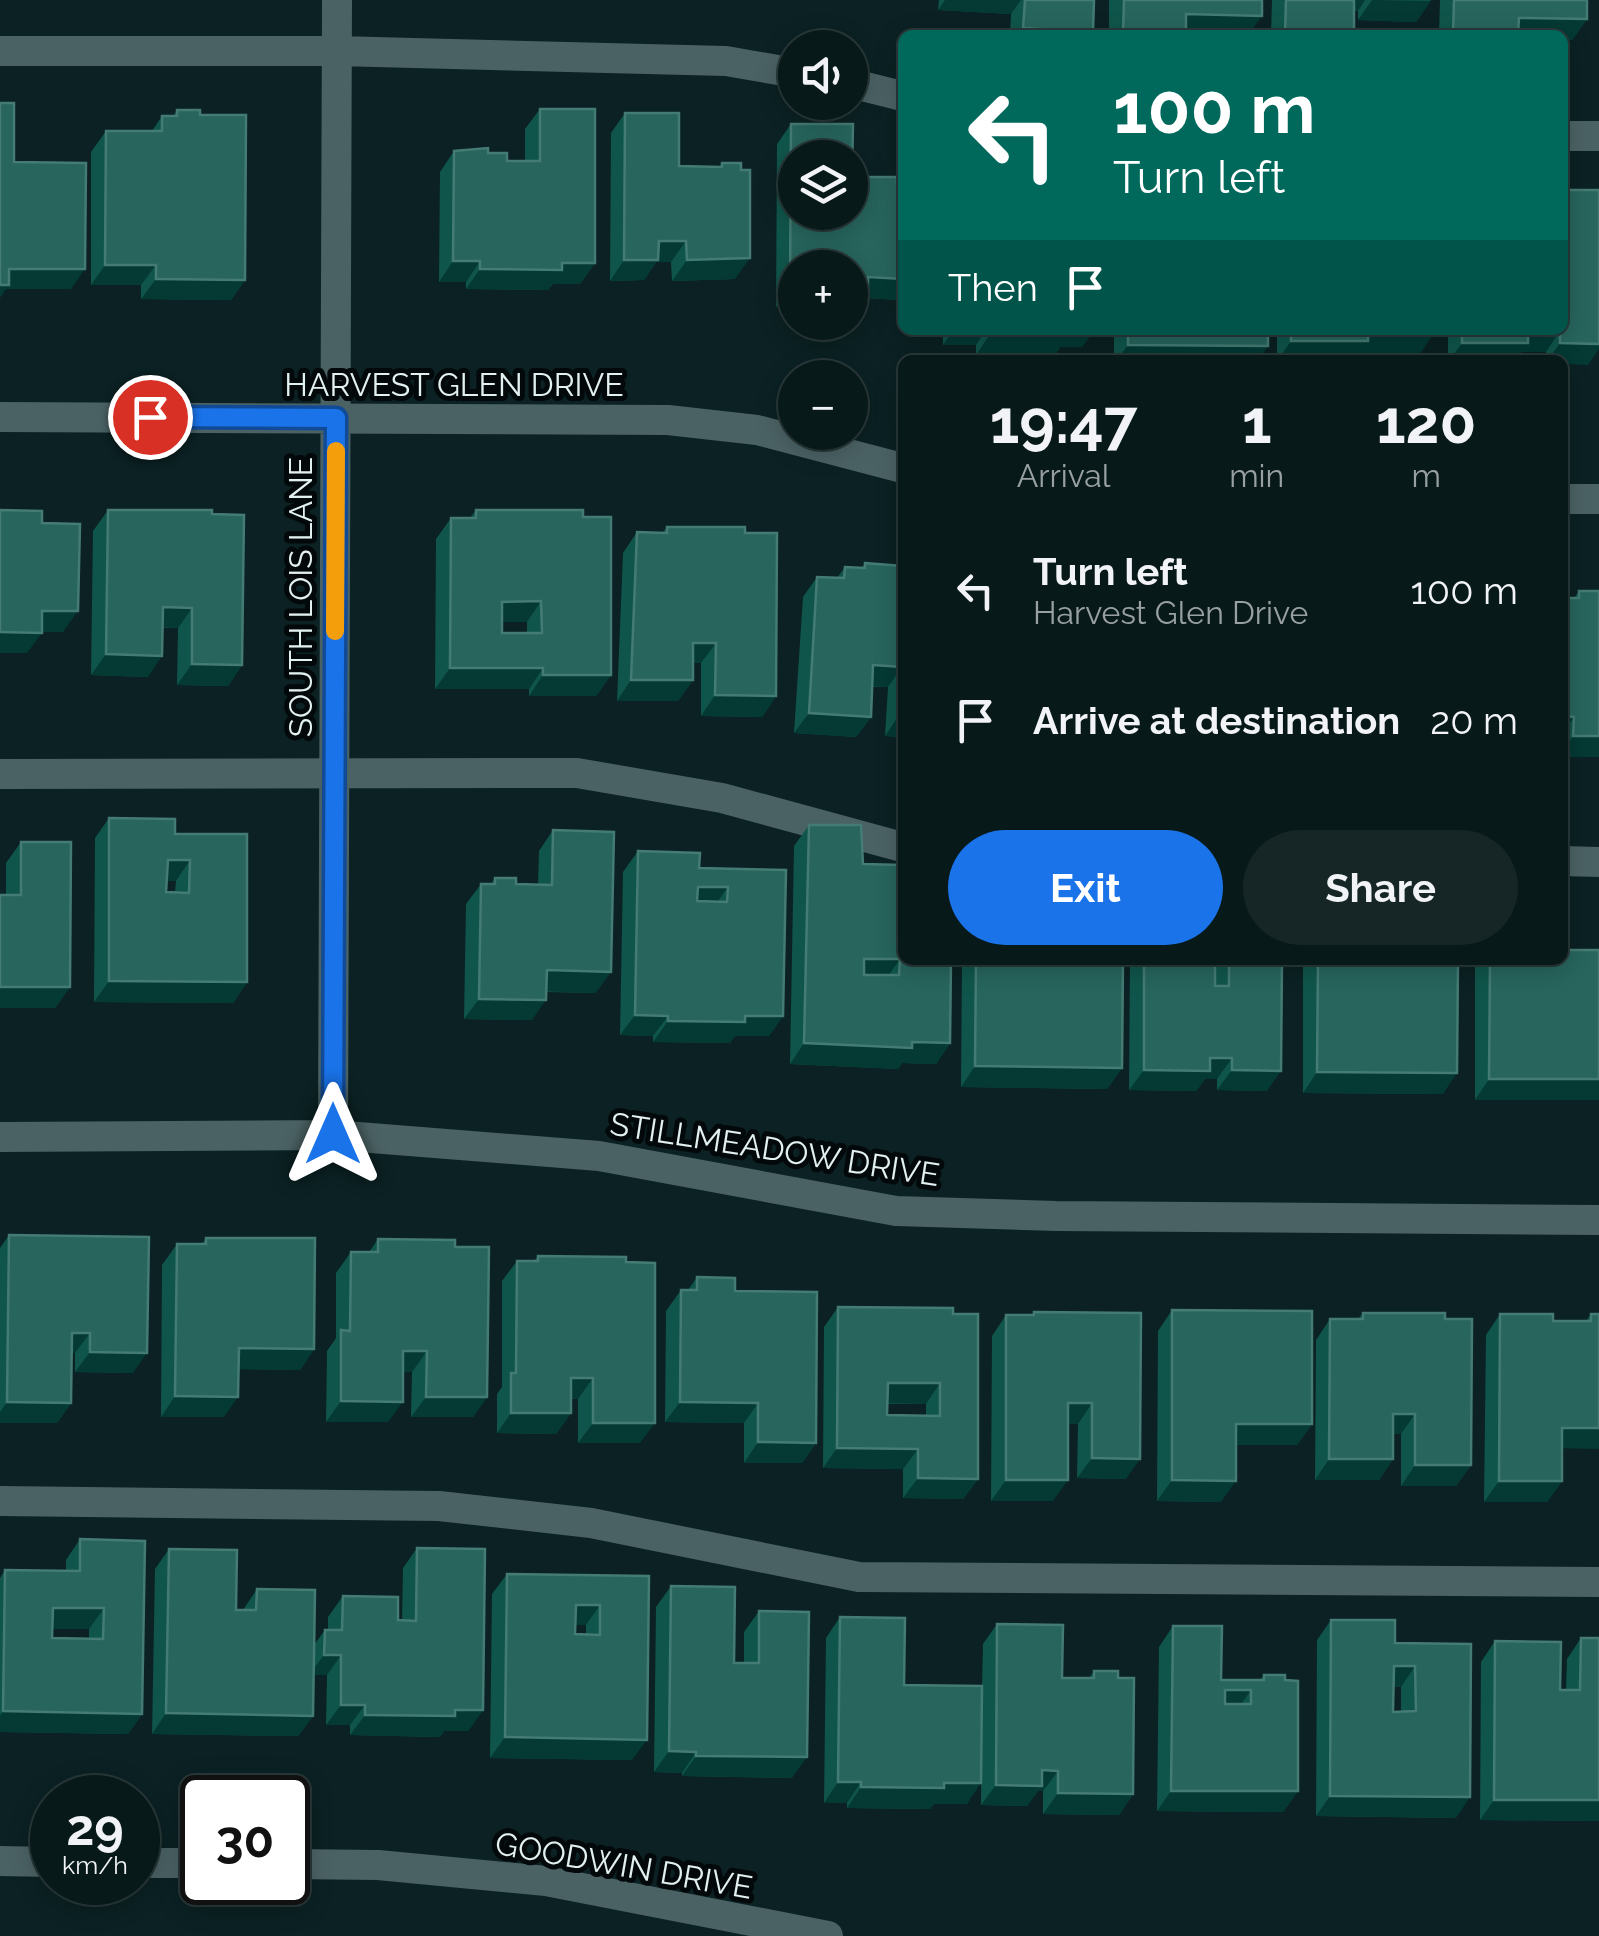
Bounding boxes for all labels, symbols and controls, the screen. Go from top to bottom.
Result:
map controls [778,30,868,450]
button: sound [778,30,868,120]
text: 100 m [1113,67,1316,149]
icon: left [948,70,1078,200]
button: layers [778,140,868,230]
text: Turn left [1113,151,1285,204]
button: + [778,250,868,340]
icon: arrive [1058,260,1113,315]
text: Then [948,265,1038,310]
button: − [778,360,868,450]
street label: HARVEST GLEN DRIVE [284,366,624,403]
pin [108,375,193,460]
text: 19:47 [990,387,1137,457]
text: 1 [1242,387,1272,457]
text: 120 [1376,387,1476,457]
icon: arrive [123,390,178,445]
street label: SOUTH LOIS LANE [282,457,319,737]
text: Arrival [1017,457,1111,494]
text: min [1229,457,1284,494]
text: m [1411,457,1441,494]
text: Turn left [1033,549,1188,594]
icon: left [948,563,1003,618]
text: 100 m [1411,568,1518,613]
text: Harvest Glen Drive [1033,594,1308,631]
icon: arrive [948,693,1003,748]
text: Arrive at destination [1033,698,1400,743]
text: 20 m [1430,698,1518,743]
button: Exit [948,830,1223,945]
button: Share [1243,830,1518,945]
position arrow [281,1082,385,1186]
street label: STILLMEADOW DRIVE [608,1105,942,1193]
speed limit sign: 30 [180,1775,310,1905]
text: 29 [66,1798,124,1857]
street label: GOODWIN DRIVE [493,1824,755,1906]
text: km/h [62,1850,128,1880]

